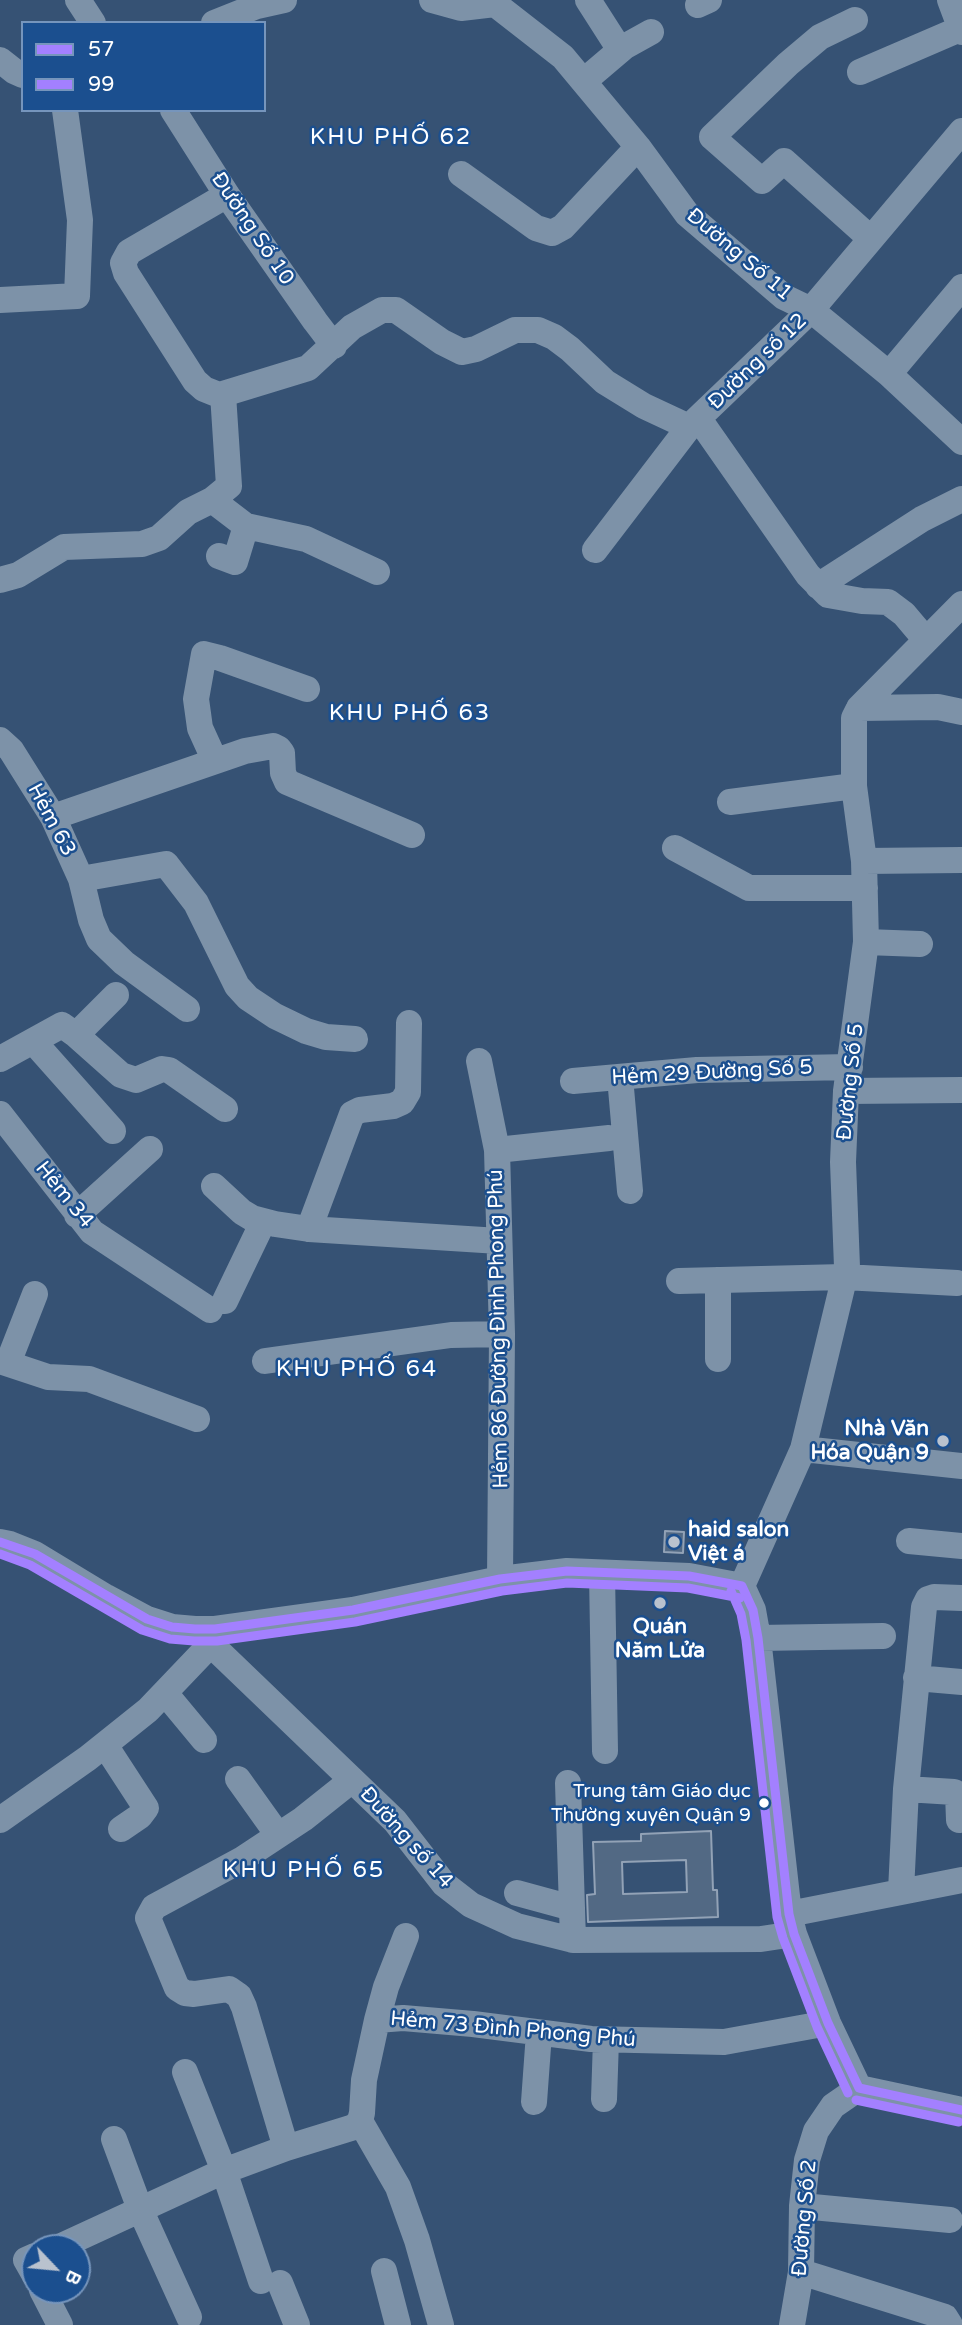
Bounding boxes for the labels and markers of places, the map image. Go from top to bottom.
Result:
place label: Nhà Văn Hóa Quận 9 [810,1416,929,1466]
marker: Nhà Văn Hóa Quận 9 [935,1433,951,1449]
place label: haid salon Việt á [688,1517,789,1567]
marker: haid salon Việt á [666,1534,682,1550]
marker: Quán Năm Lửa [652,1595,668,1611]
place label: Quán Năm Lửa [615,1614,705,1664]
place label: Trung tâm Giáo dục Thường xuyên Quận 9 [551,1781,751,1825]
marker: Trung tâm Giáo dục Thường xuyên Quận 9 [757,1796,771,1810]

